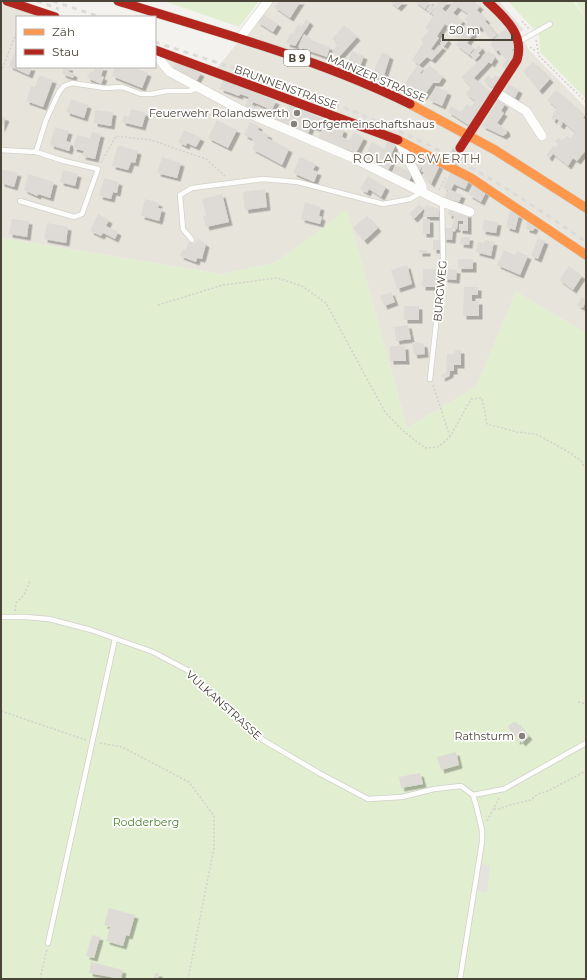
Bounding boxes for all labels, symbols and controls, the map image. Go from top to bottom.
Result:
legend [16,16,156,68]
scale bar [443,16,512,42]
text: 50 m [449,22,480,37]
text: Zäh [52,24,75,39]
text: Stau [52,44,79,59]
road number: B 9 [284,50,310,66]
street label: MAINZER STRASSE [326,51,428,105]
street label: BRUNNENSTRASSE [232,62,340,112]
place label: Feuerwehr Rolandswerth [149,106,289,120]
marker: Feuerwehr Rolandswerth [292,108,302,118]
place label: Dorfgemeinschaftshaus [302,117,435,131]
marker: Dorfgemeinschaftshaus [289,119,299,129]
district label: ROLANDSWERTH [353,150,481,166]
street label: BURGWEG [430,260,450,322]
street label: VULKANSTRASSE [183,667,265,743]
place label: Rathsturm [454,729,514,743]
marker: Rathsturm [517,731,527,741]
park label: Rodderberg [113,815,179,829]

